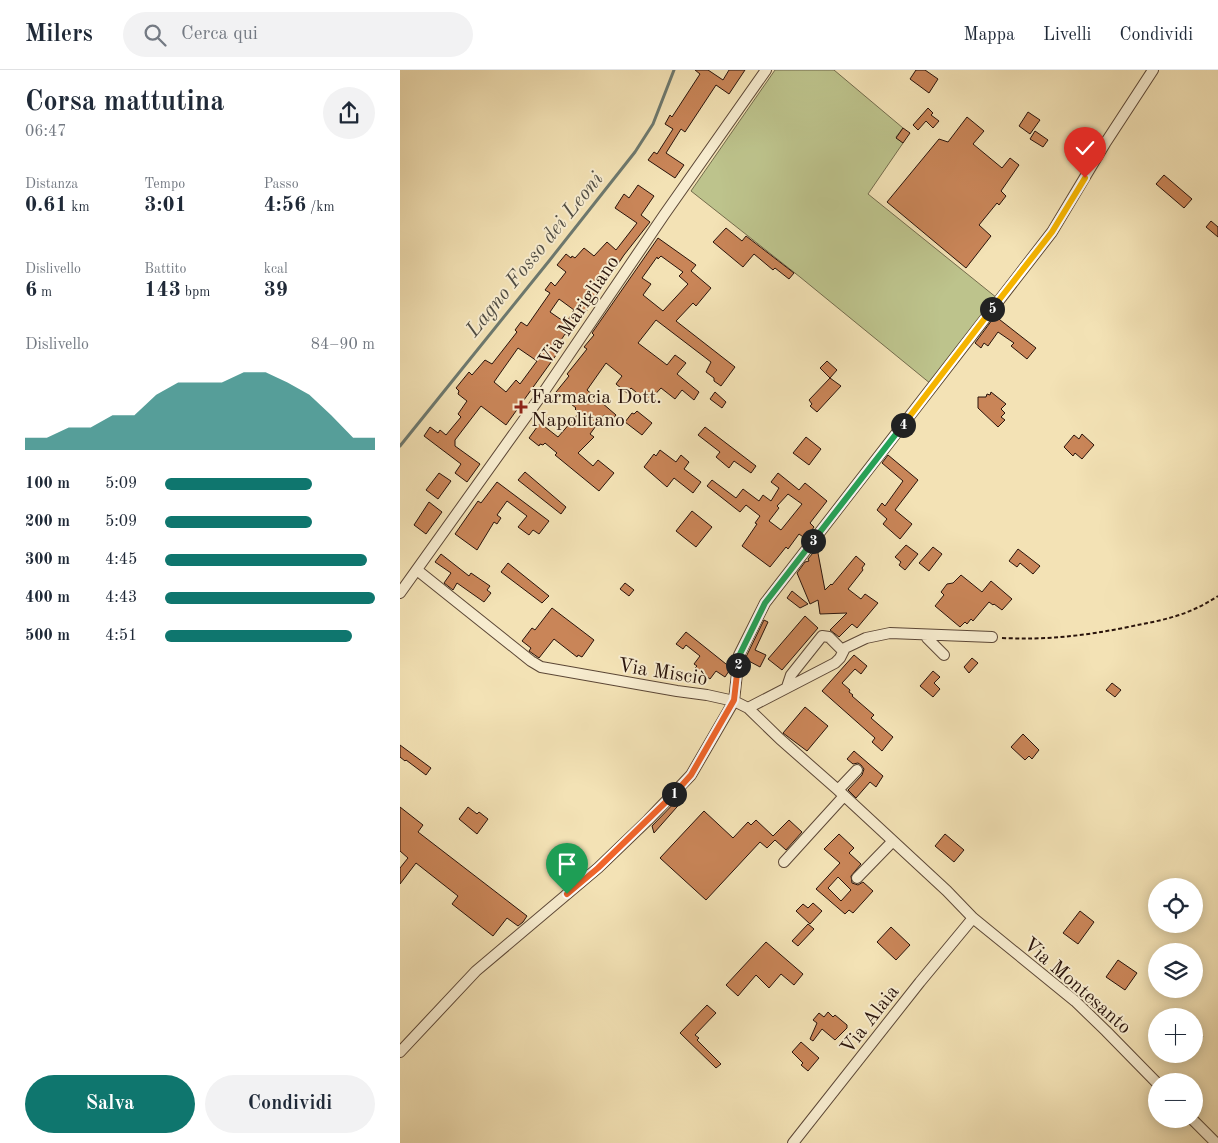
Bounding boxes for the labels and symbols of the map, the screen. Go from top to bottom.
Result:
pin [1064,127,1106,178]
water label: Lagno Fosso dei Leoni [462,169,608,342]
street label: Via Marigliano [536,253,624,370]
pin: 5 [980,296,1004,322]
place label: Farmacia Dott. Napolitano [531,388,662,431]
marker: Farmacia Dott. Napolitano [515,401,527,413]
pin: 4 [890,412,916,438]
pin: 3 [800,528,826,554]
pin: 2 [726,652,750,678]
street label: Via Misciò [617,656,709,690]
pin: 1 [662,782,686,806]
pin [546,843,588,894]
street label: Via Montesanto [1019,935,1134,1038]
street label: Via Alaia [838,982,904,1058]

